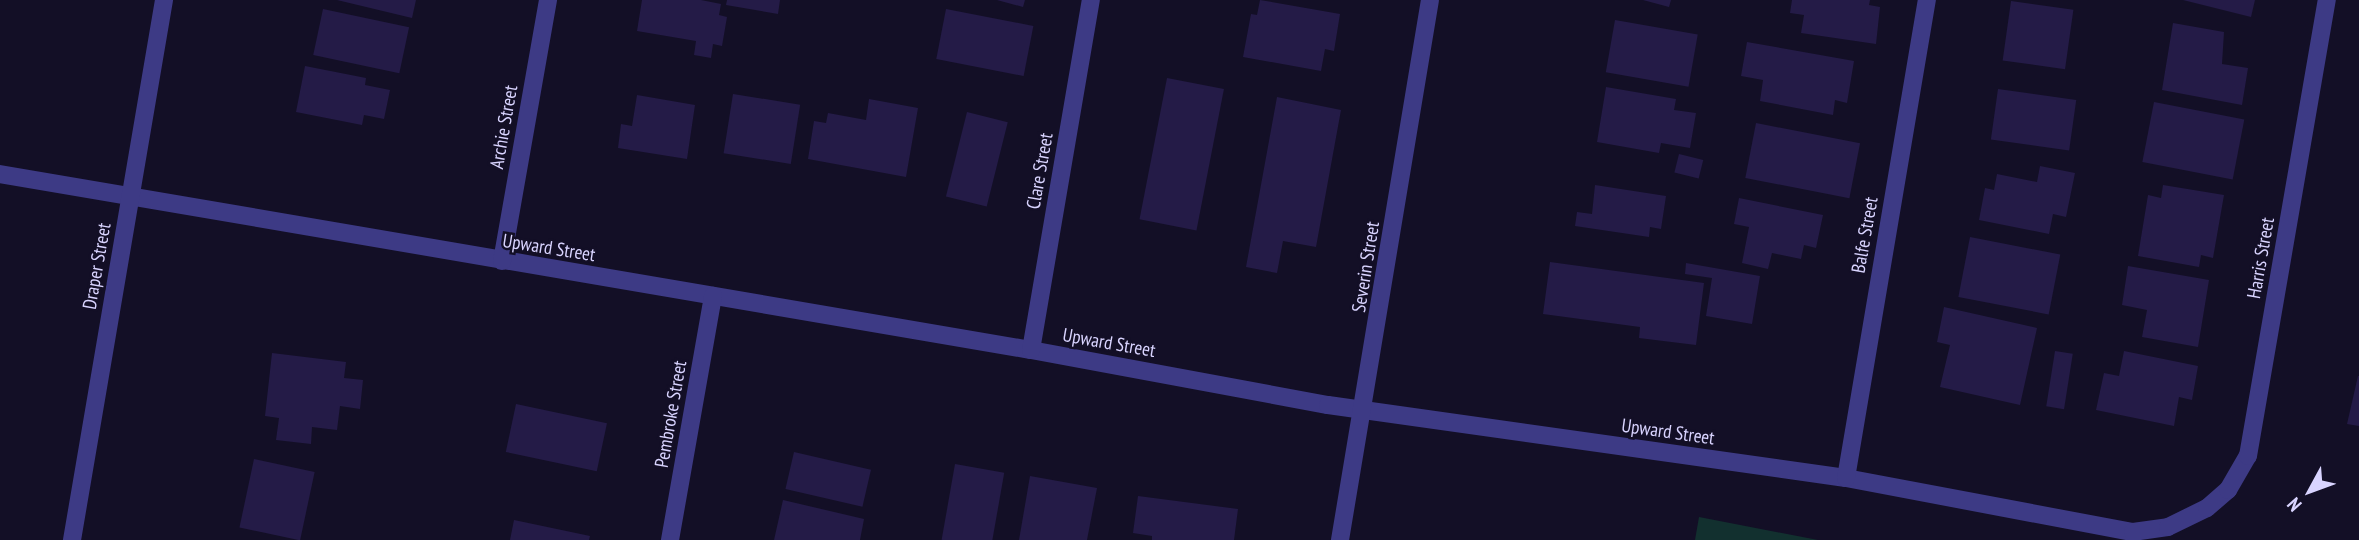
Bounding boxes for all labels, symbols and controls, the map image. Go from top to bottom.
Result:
street label: Archie Street [485,83,523,171]
street label: Clare Street [1022,131,1058,211]
street label: Balfe Street [1847,195,1883,275]
street label: Harris Street [2243,216,2279,300]
street label: Severin Street [1348,220,1384,314]
street label: Draper Street [78,221,116,311]
street label: Upward Street [501,229,597,267]
street label: Upward Street [1061,324,1157,362]
street label: Pembroke Street [650,359,692,469]
street label: Upward Street [1620,414,1716,450]
north arrow [2275,456,2345,526]
text: N [2282,493,2307,517]

